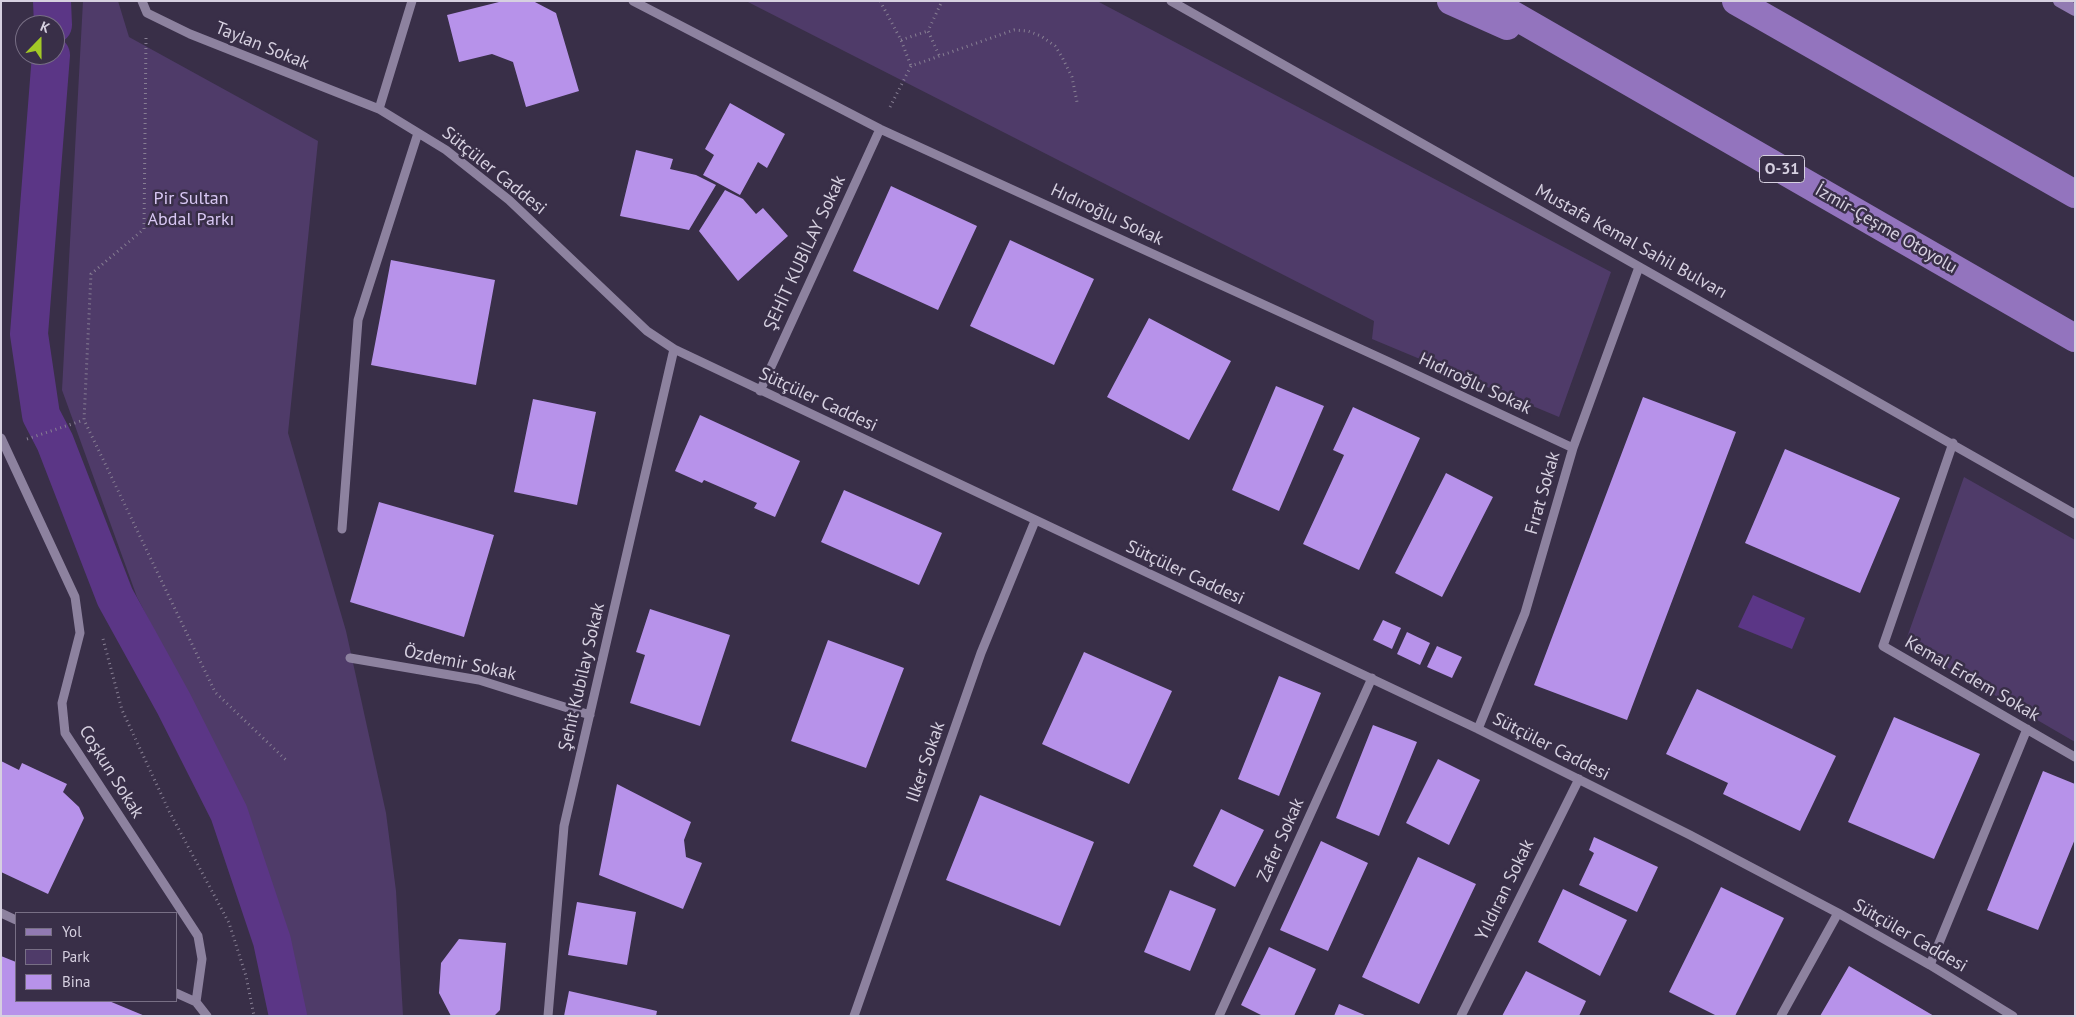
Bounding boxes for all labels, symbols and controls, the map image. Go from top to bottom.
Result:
north arrow [15,15,65,65]
text: K [38,17,53,37]
street label: Taylan Sokak [212,17,312,75]
street label: Sütçüler Caddesi [437,122,551,220]
road number: O-31 [1760,156,1804,182]
street label: ŞEHİT KUBİLAY Sokak [760,172,850,334]
street label: Hıdıroğlu Sokak [1047,179,1167,251]
street label: İzmir-Çeşme Otoyolu [1811,179,1961,279]
street label: Mustafa Kemal Sahil Bulvarı [1531,180,1731,304]
park label: Pir Sultan Abdal Parkı [148,188,234,230]
street label: Hıdıroğlu Sokak [1415,348,1535,420]
street label: Sütçüler Caddesi [755,363,881,437]
street label: Fırat Sokak [1521,449,1565,537]
street label: Sütçüler Caddesi [1122,536,1248,610]
street label: Şehit Kubilay Sokak [554,601,610,753]
street label: Kemal Erdem Sokak [1901,632,2043,726]
street label: Özdemir Sokak [402,641,518,685]
street label: Sütçüler Caddesi [1489,708,1613,786]
street label: Ilker Sokak [902,719,950,805]
street label: Coşkun Sokak [74,722,148,822]
street label: Zafer Sokak [1253,795,1309,885]
street label: Yıldıran Sokak [1471,836,1539,944]
street label: Sütçüler Caddesi [1849,895,1971,977]
legend [15,912,178,1002]
text: Yol [62,922,82,941]
text: Park [62,947,90,966]
text: Bina [62,972,90,991]

